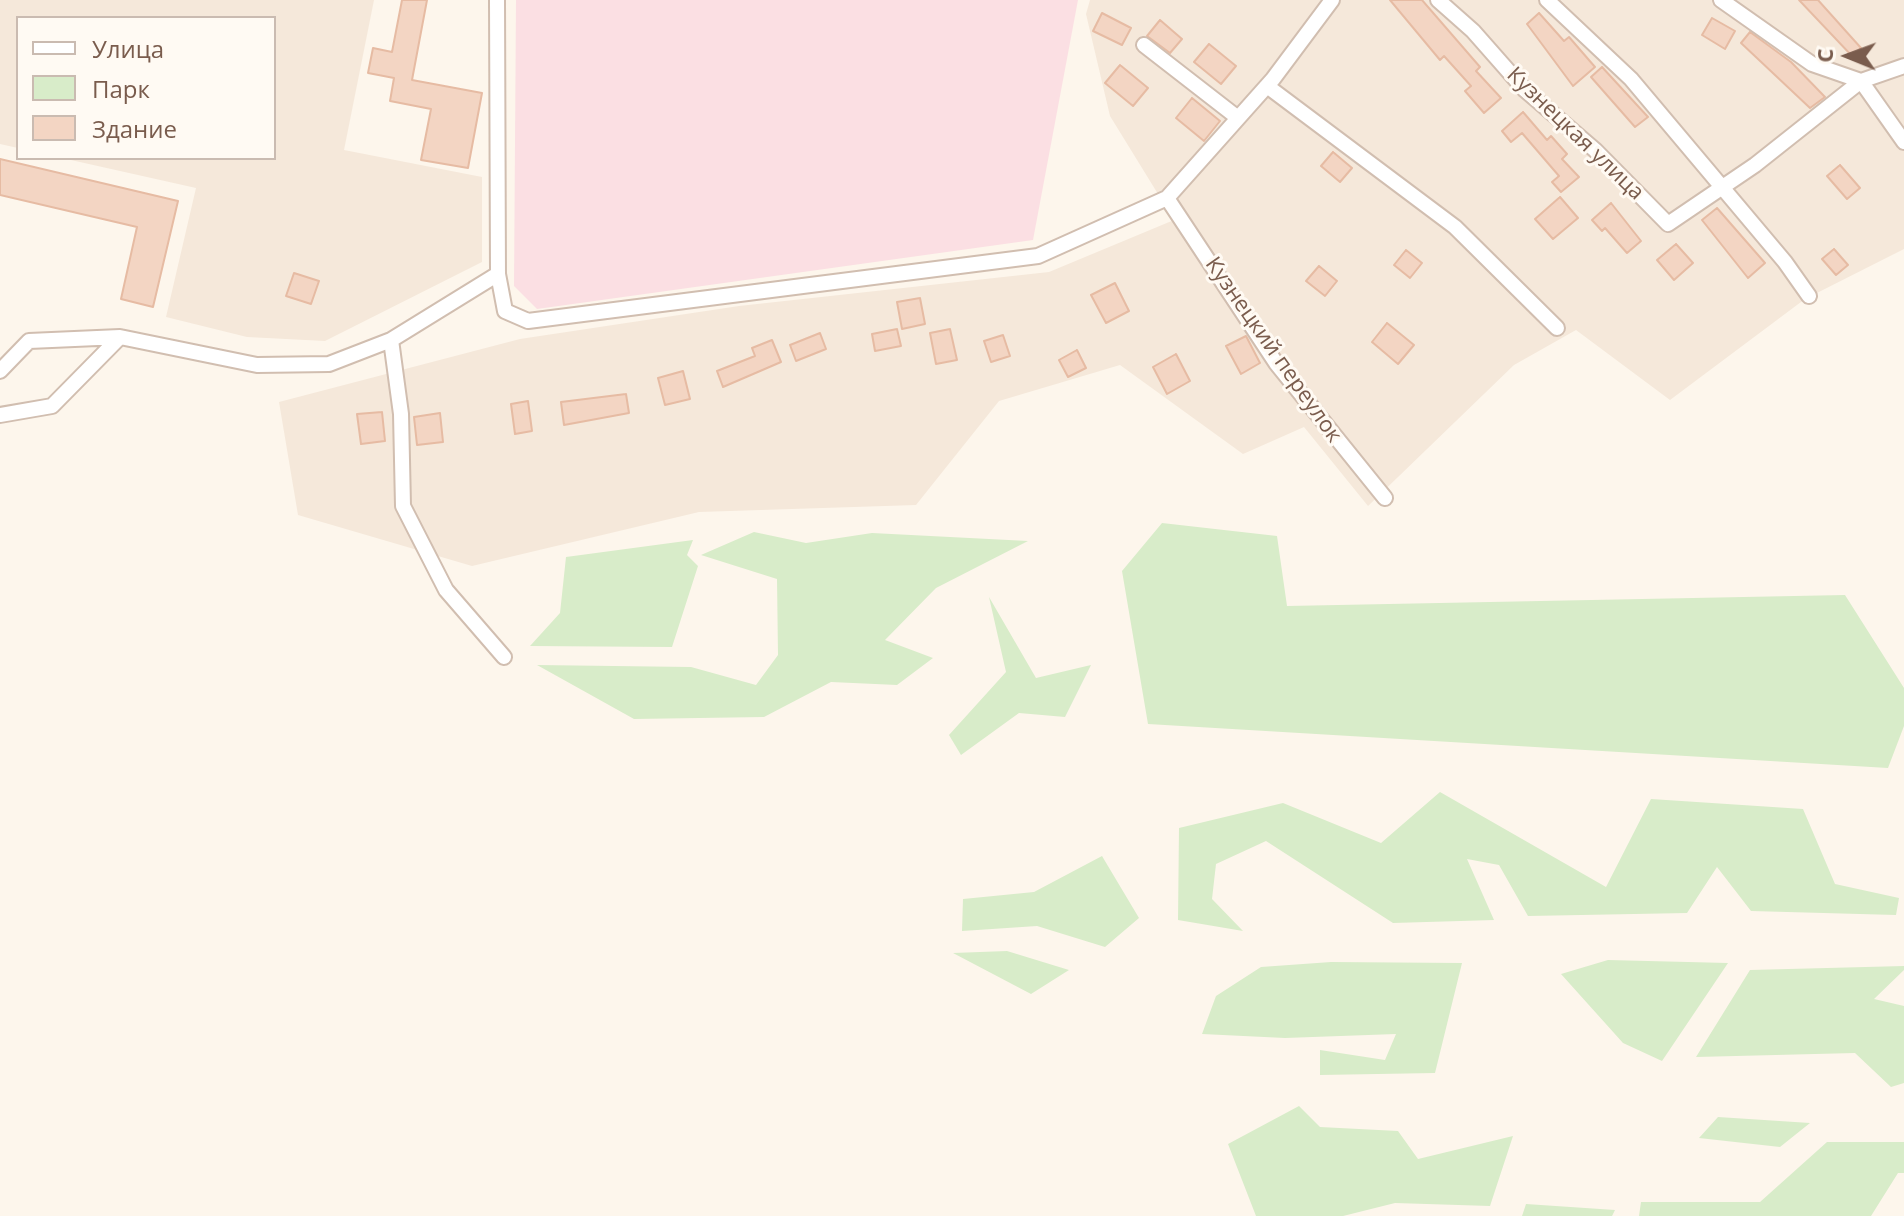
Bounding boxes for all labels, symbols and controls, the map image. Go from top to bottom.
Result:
legend [16,16,276,160]
north arrow [1808,16,1888,96]
text: Улица [92,32,164,65]
text: С [1809,48,1839,63]
street label: Кузнецкая улица [1501,62,1649,206]
text: Парк [92,72,150,105]
text: Здание [92,112,177,145]
street label: Кузнецкий переулок [1199,252,1347,448]

